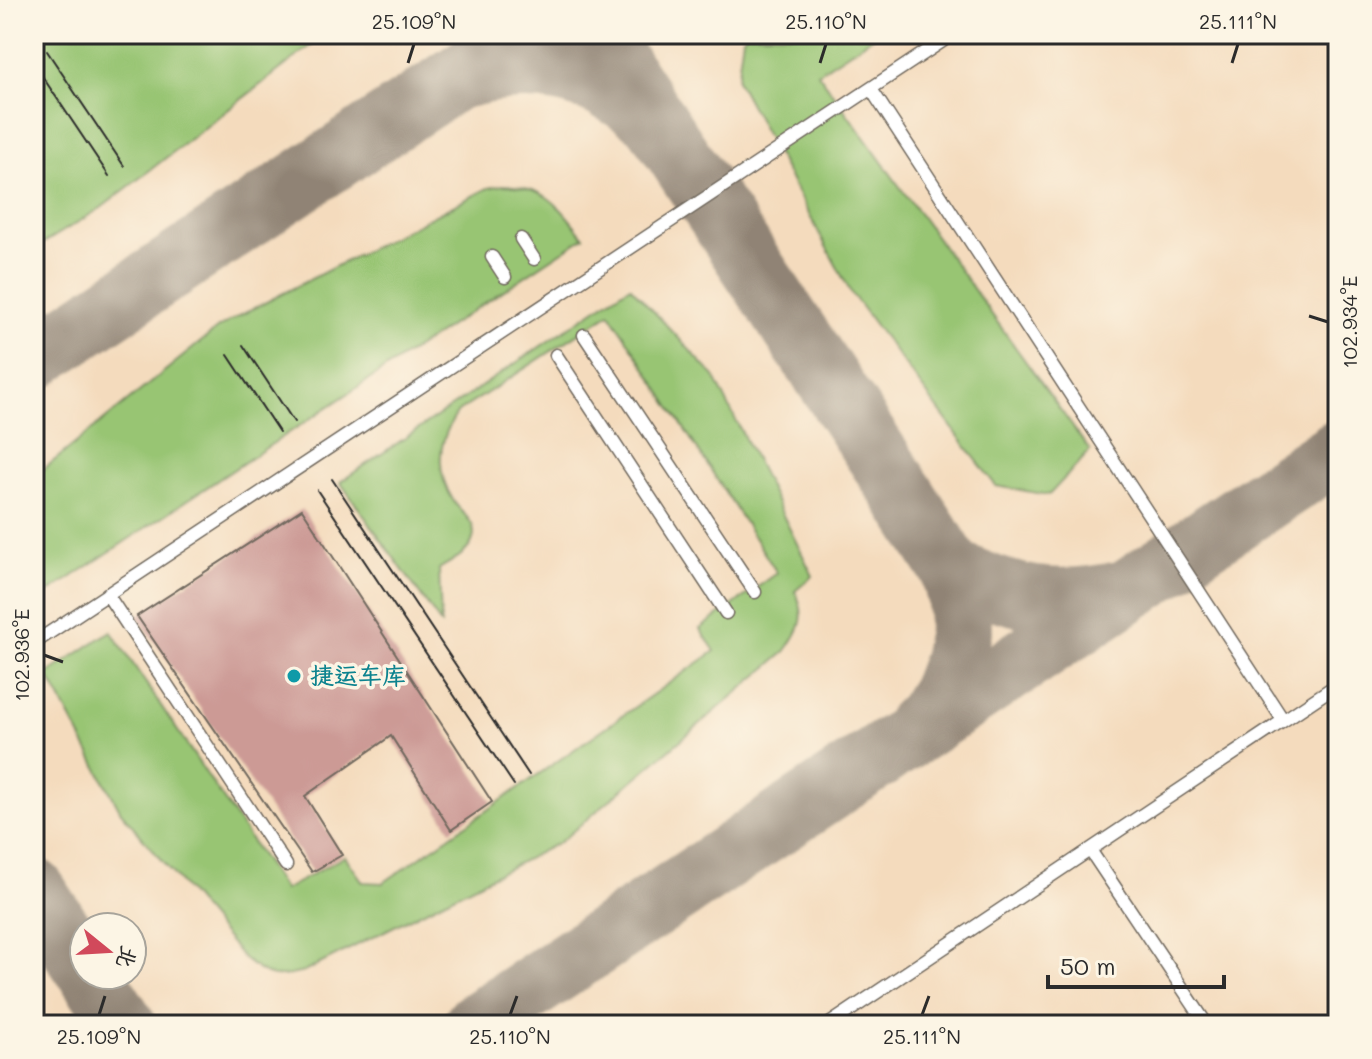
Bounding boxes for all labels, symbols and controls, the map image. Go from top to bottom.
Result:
text: 25.109°N [372,8,456,34]
text: 25.110°N [785,8,867,34]
text: 25.111°N [1199,8,1277,34]
text: 102.934°E [1336,276,1362,368]
text: 102.936°E [8,608,34,702]
place label: 捷运车库 [310,659,406,690]
marker: 捷运车库 [285,667,303,685]
north arrow [68,911,148,991]
scale bar [1048,939,1224,989]
text: 北 [110,942,145,972]
text: 50 m [1060,950,1116,981]
text: 25.109°N [57,1023,141,1049]
text: 25.110°N [469,1023,551,1049]
text: 25.111°N [883,1023,961,1049]

